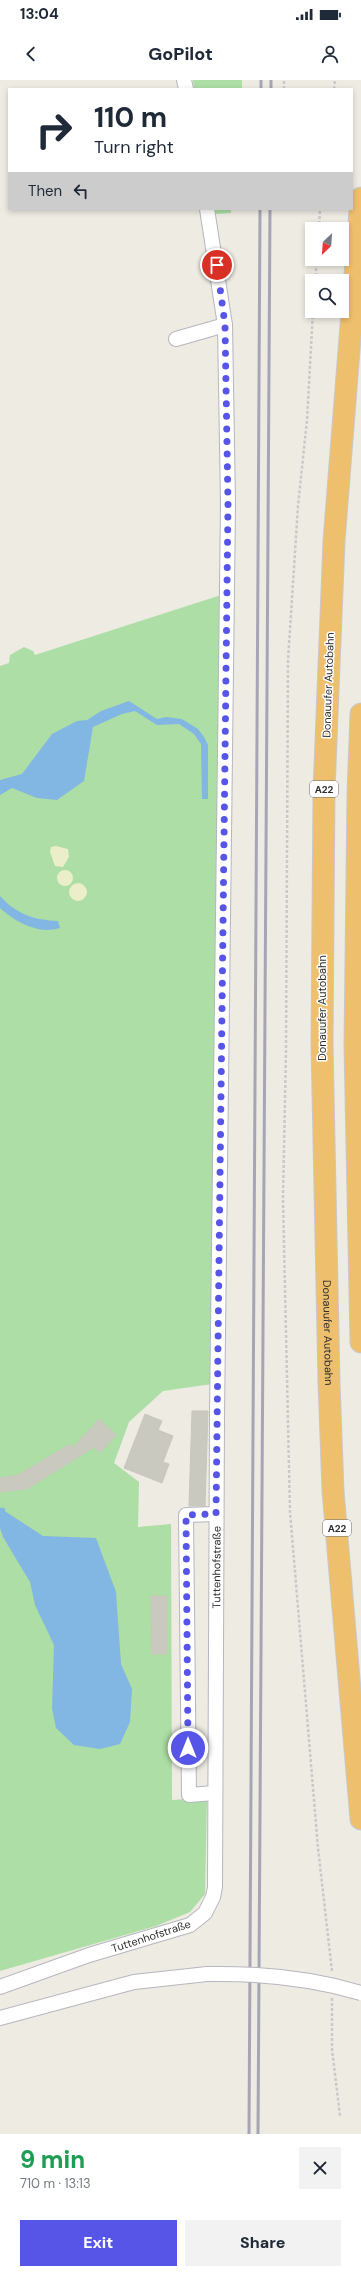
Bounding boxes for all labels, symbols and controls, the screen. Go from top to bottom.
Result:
text: 13:04 [20,4,59,24]
text: GoPilot [148,42,213,66]
icon: back [20,43,42,65]
icon: person [319,43,341,65]
text: 110 m [94,99,167,136]
icon: right [28,104,80,156]
text: Turn right [94,135,174,159]
icon: left [70,180,92,202]
text: Then [28,181,62,201]
north arrow [305,222,349,266]
map controls [305,222,349,318]
pin [200,248,234,282]
icon: arrive [206,254,228,276]
button: search [305,274,349,318]
street label: Donauufer Autobahn [319,632,337,738]
road number: A22 [310,781,338,797]
street label: Donauufer Autobahn [315,955,329,1061]
street label: Donauufer Autobahn [320,1280,336,1386]
road number: A22 [323,1520,351,1536]
street label: Tuttenhofstraße [209,1526,224,1608]
position arrow [167,1727,209,1769]
street label: Tuttenhofstraße [110,1917,192,1955]
text: 9 min [20,2144,85,2175]
button: close [299,2147,341,2189]
text: 710 m · 13:13 [20,2175,91,2192]
button: Exit [20,2220,177,2266]
button: Share [185,2220,341,2266]

